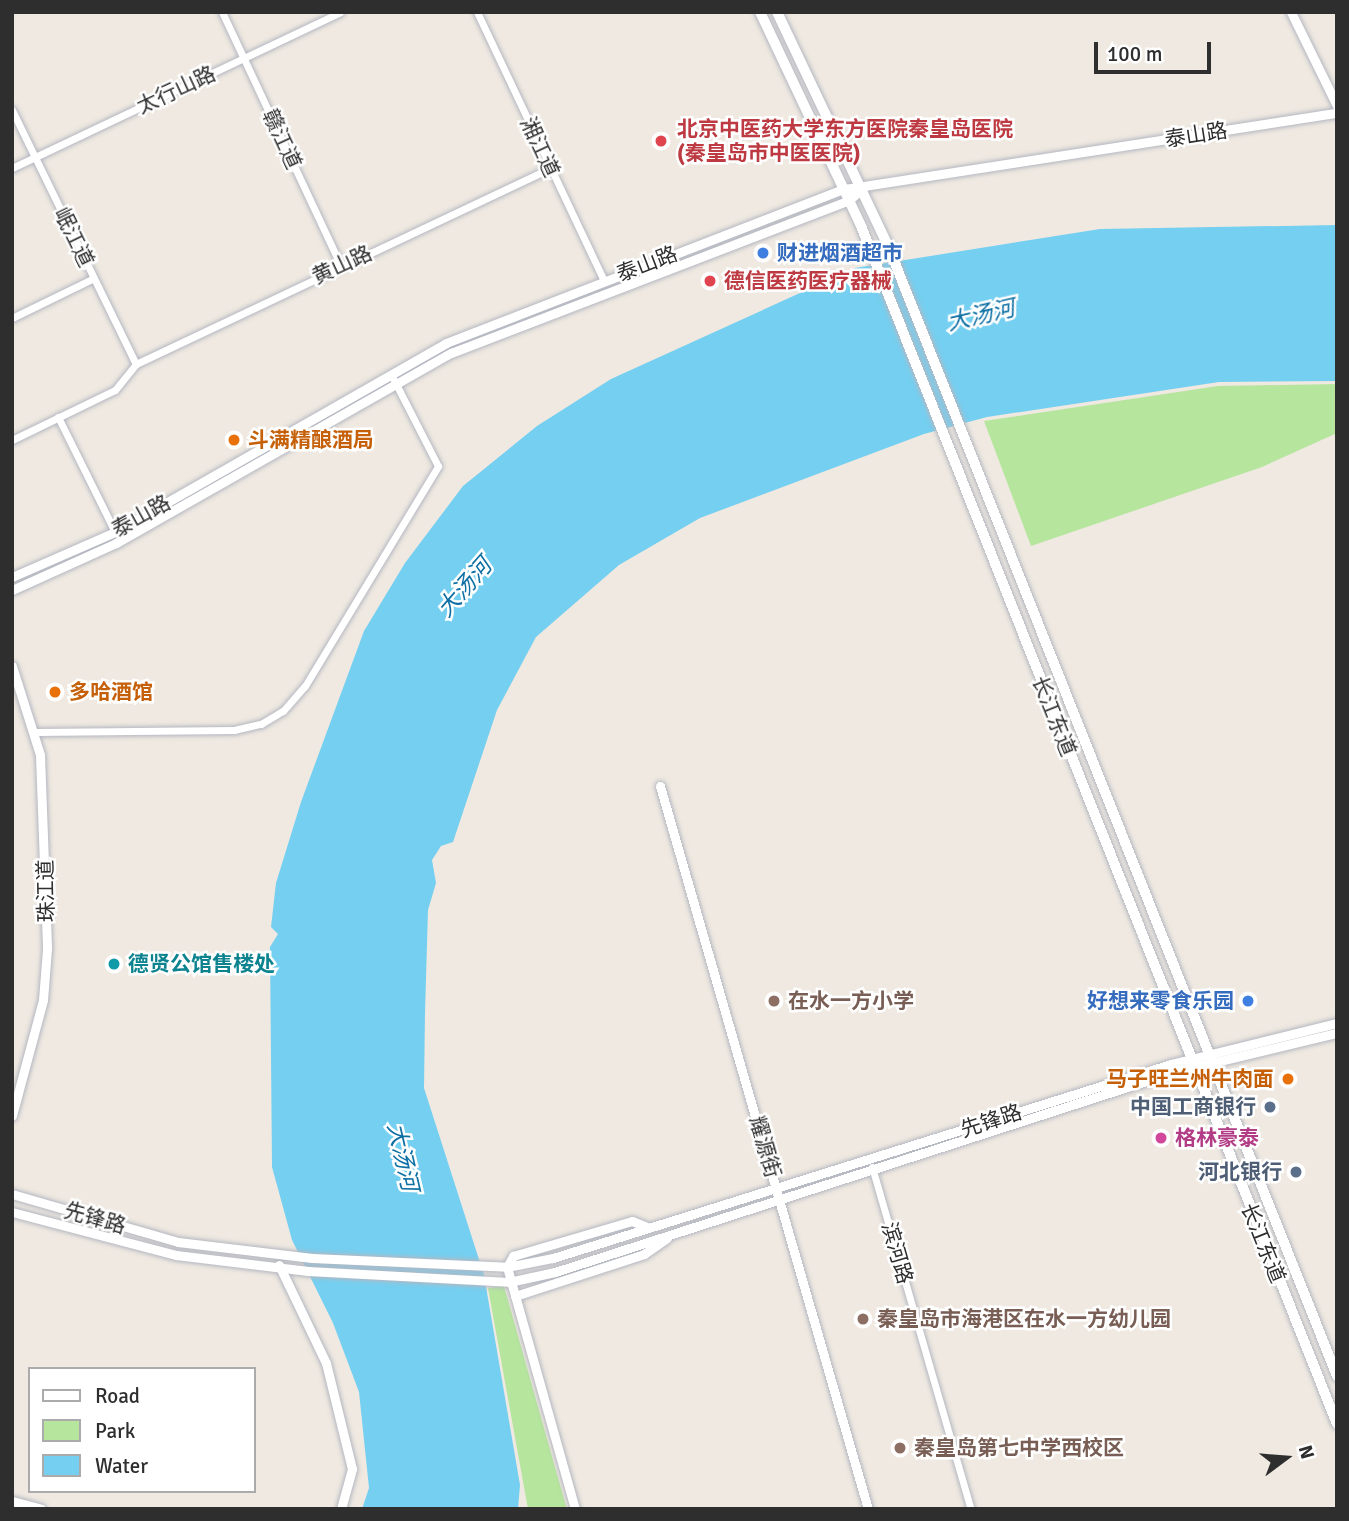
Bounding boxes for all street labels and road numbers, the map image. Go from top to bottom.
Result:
street label: 太行山路 [133,61,219,119]
street label: 赣江道 [257,105,307,173]
street label: 湘江道 [515,113,565,181]
street label: 泰山路 [1163,118,1229,152]
street label: 岷江道 [49,203,99,271]
street label: 黄山路 [308,240,376,290]
street label: 泰山路 [613,241,681,287]
street label: 泰山路 [107,490,175,542]
street label: 长江东道 [1027,672,1081,760]
street label: 珠江道 [33,859,59,923]
street label: 先锋路 [957,1099,1025,1143]
street label: 耀源街 [744,1113,786,1181]
street label: 先锋路 [61,1197,129,1239]
street label: 长江东道 [1236,1199,1290,1287]
street label: 滨河路 [876,1219,918,1287]

